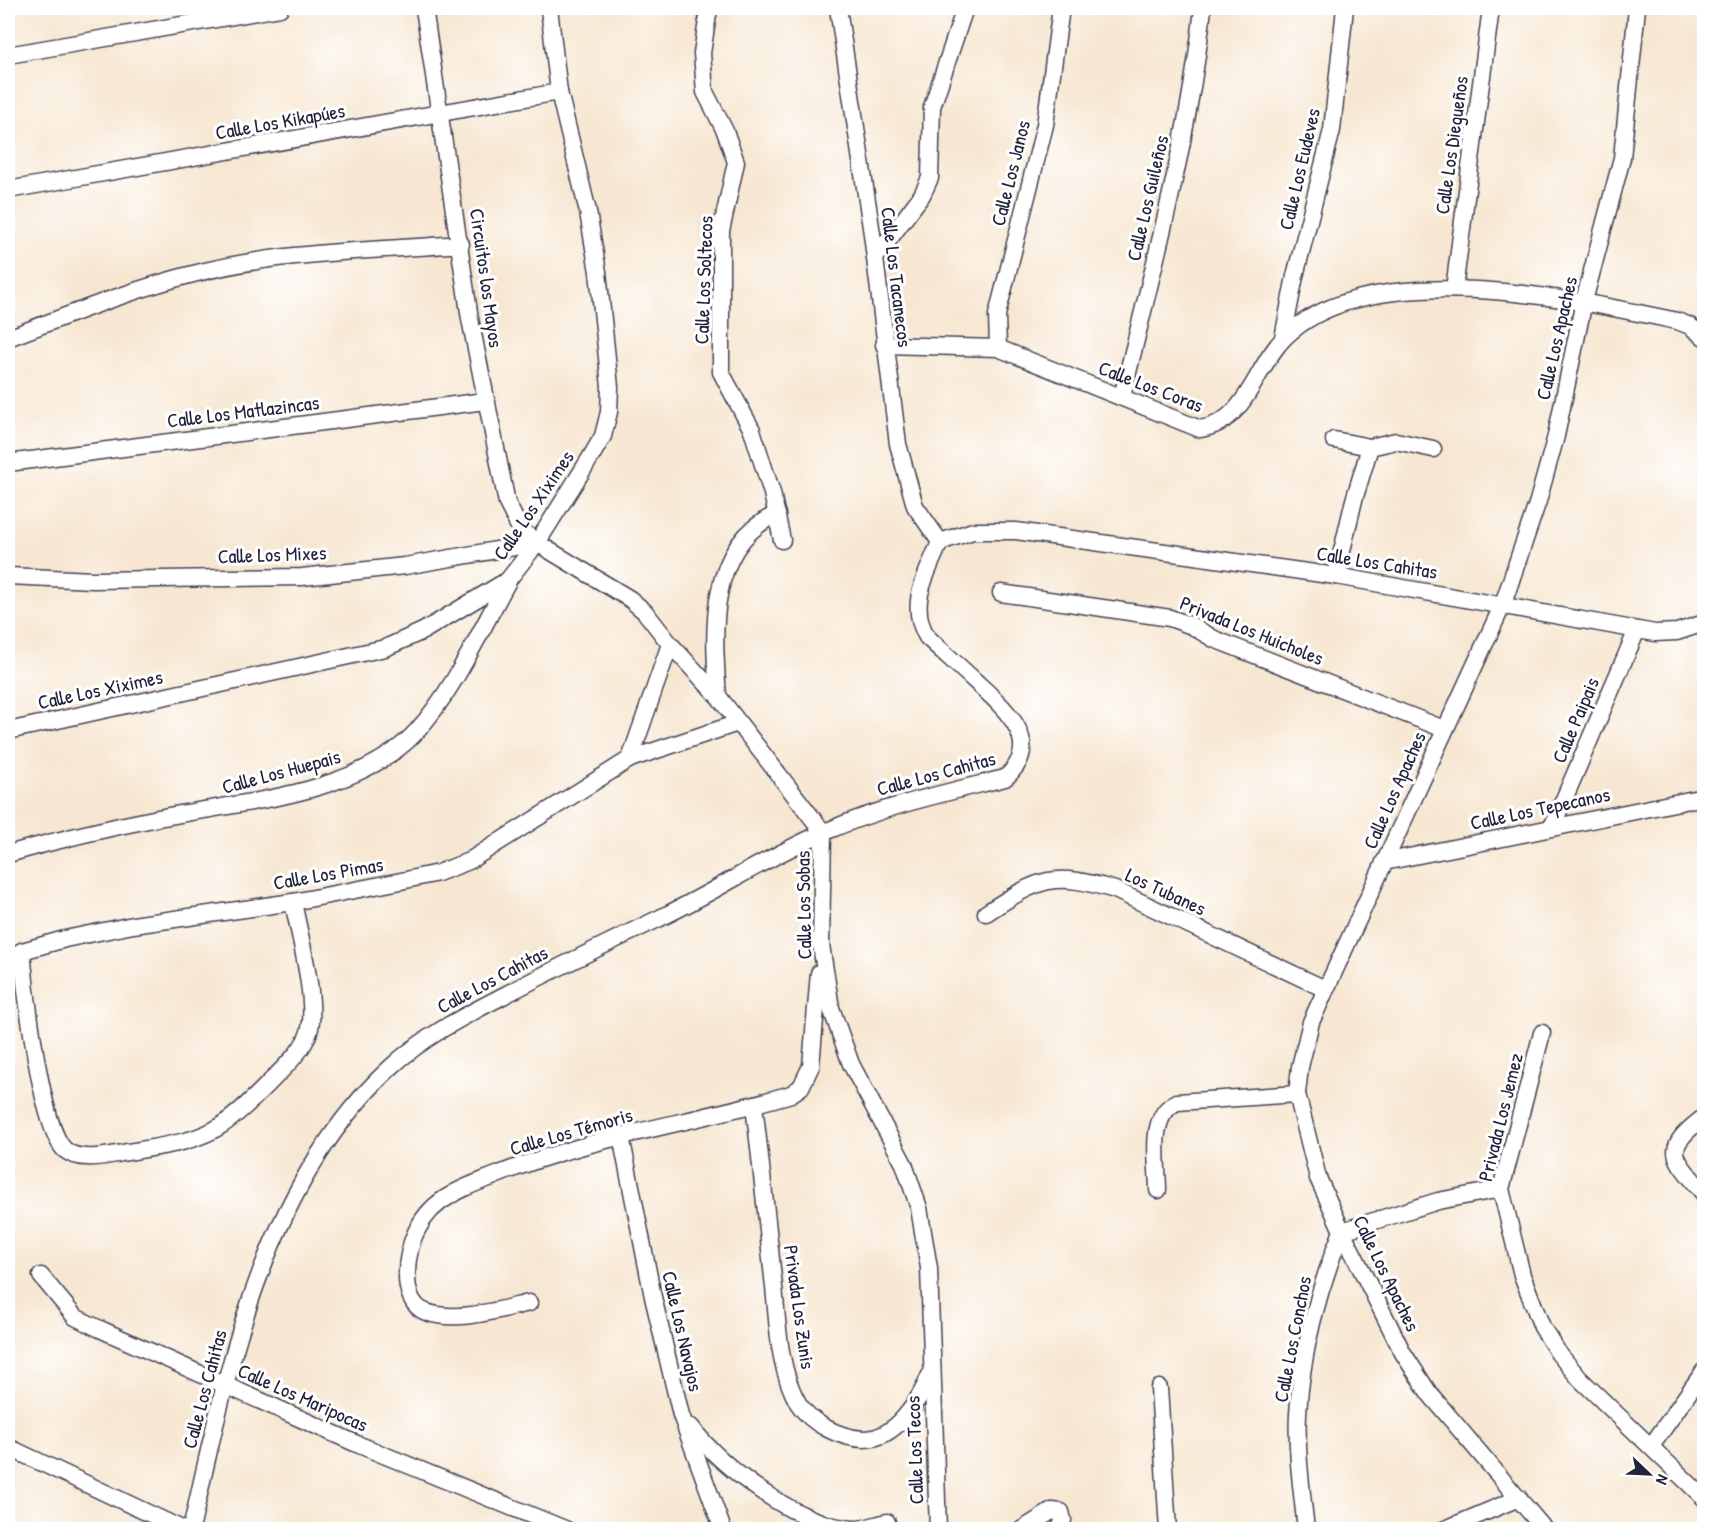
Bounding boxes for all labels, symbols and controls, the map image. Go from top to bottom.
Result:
street label: Calle Los Diegueños [1428,74,1474,216]
street label: Calle Los Kikapúes [213,96,347,146]
street label: Calle Los Eudeves [1272,105,1326,232]
street label: Calle Los Janos [984,117,1036,229]
street label: Calle Los Guileños [1119,132,1175,263]
street label: Calle Los Tacanecos [875,205,919,349]
street label: Circuitos los Mayos [464,207,510,350]
street label: Calle Los Soltecos [687,215,719,345]
street label: Calle Los Apaches [1529,273,1583,402]
street label: Calle Los Coras [1095,354,1207,418]
street label: Calle Los Matlazincas [165,388,321,434]
street label: Calle Los Xiximes [486,445,580,565]
street label: Calle Los Mixes [217,539,327,569]
street label: Calle Los Cahitas [1315,539,1440,585]
street label: Privada Los Huicholes [1176,589,1328,671]
street label: Calle Los Xiximes [35,663,165,715]
street label: Calle Paipais [1545,673,1605,767]
street label: Calle Los Apaches [1356,727,1432,853]
street label: Calle Los Huepais [219,742,344,800]
street label: Calle Los Cahitas [874,744,999,802]
street label: Calle Los Tepecanos [1468,780,1613,836]
street label: Calle Los Pimas [271,850,385,896]
street label: Calle Los Sobas [789,850,817,960]
street label: Los Tubanes [1121,861,1211,922]
street label: Calle Los Cahitas [432,938,552,1020]
street label: Privada Los Jemez [1471,1050,1529,1184]
street label: Calle Los Témoris [506,1100,636,1161]
street label: Calle Los Apaches [1347,1211,1427,1336]
street label: Privada Los Zunis [778,1243,822,1371]
street label: Calle Los Navajos [656,1268,710,1394]
street label: Calle Los Conchos [1267,1273,1317,1404]
street label: Calle Los Cahitas [175,1326,233,1451]
street label: Calle Los Maripocas [234,1356,373,1438]
street label: Calle Los Tecos [899,1395,929,1505]
north arrow [1619,1444,1679,1504]
text: N [1651,1472,1675,1489]

